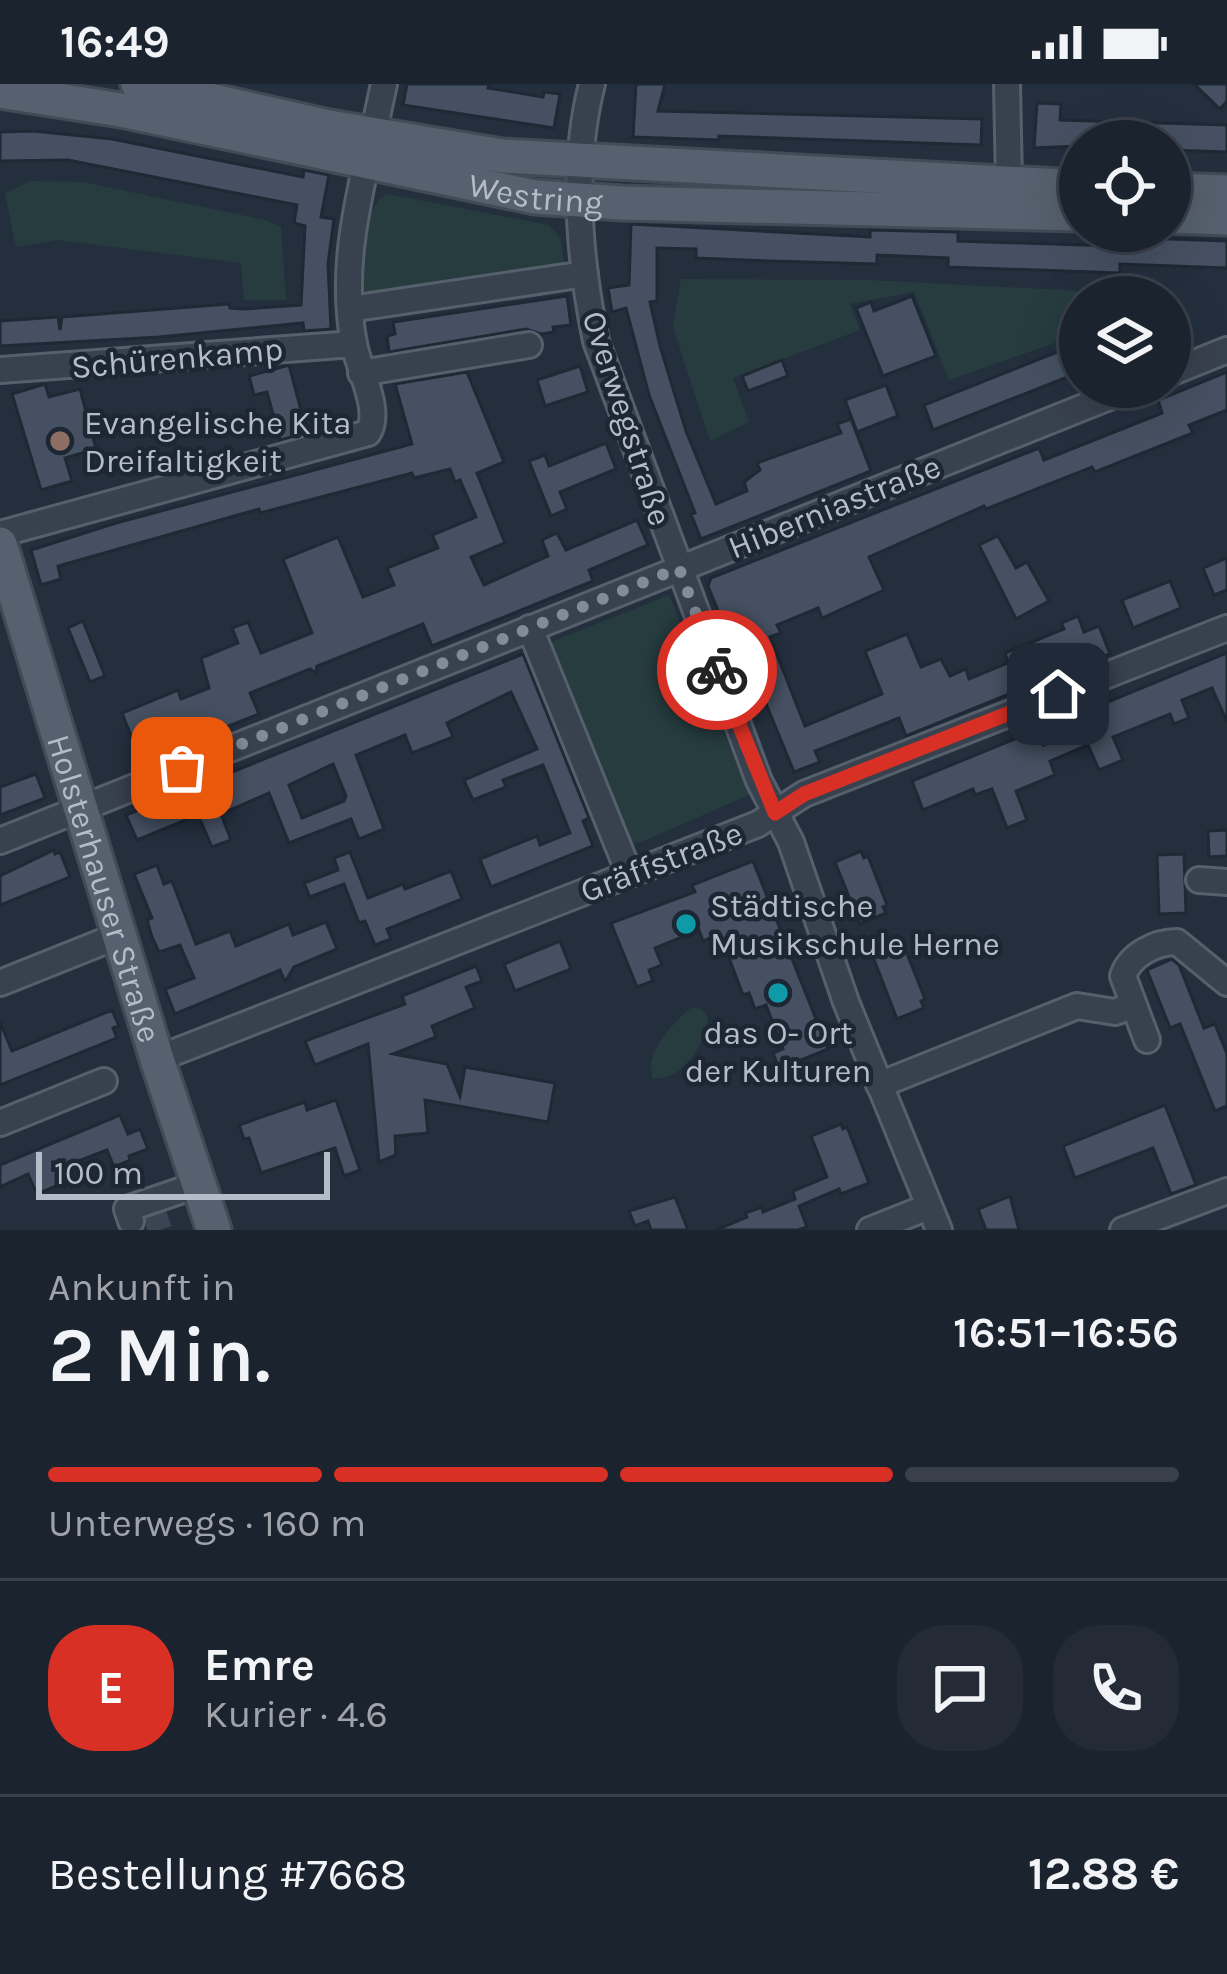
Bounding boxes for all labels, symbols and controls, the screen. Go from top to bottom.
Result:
text: 16:49 [60,16,170,68]
map controls [1059,120,1191,408]
button: locate [1059,120,1191,252]
street label: Westring [465,166,605,222]
button: layers [1059,276,1191,408]
street label: Overwegstraße [574,306,680,530]
street label: Schürenkamp [70,330,285,386]
place label: Evangelische Kita Dreifaltigkeit [84,404,351,480]
marker: Evangelische Kita Dreifaltigkeit [47,428,73,454]
street label: Hiberniastraße [723,447,946,567]
courier [657,610,777,730]
icon: bike [684,637,750,703]
pin [1007,643,1109,745]
icon: home [1025,661,1091,727]
pin [131,717,233,819]
street label: Holsterhauser Straße [39,730,169,1047]
icon: bag [149,735,215,801]
street label: Gräffstraße [575,814,748,910]
place label: Städtische Musikschule Herne [710,887,1000,963]
marker: Städtische Musikschule Herne [673,911,699,937]
marker: das O- Ort der Kulturen [765,980,791,1006]
place label: das O- Ort der Kulturen [685,1014,871,1090]
scale bar [36,1146,330,1199]
text: 100 m [54,1154,143,1192]
text: Ankunft in [48,1264,236,1310]
text: 16:51–16:56 [953,1306,1179,1358]
text: 2 Min. [48,1309,271,1401]
text: Unterwegs · 160 m [48,1500,366,1546]
button: chat [897,1625,1023,1751]
button: phone [1053,1625,1179,1751]
text: Emre [204,1639,315,1691]
text: E [98,1662,124,1714]
text: Kurier · 4.6 [204,1691,388,1737]
text: Bestellung #7668 [48,1848,407,1900]
text: 12.88 € [1028,1848,1179,1900]

